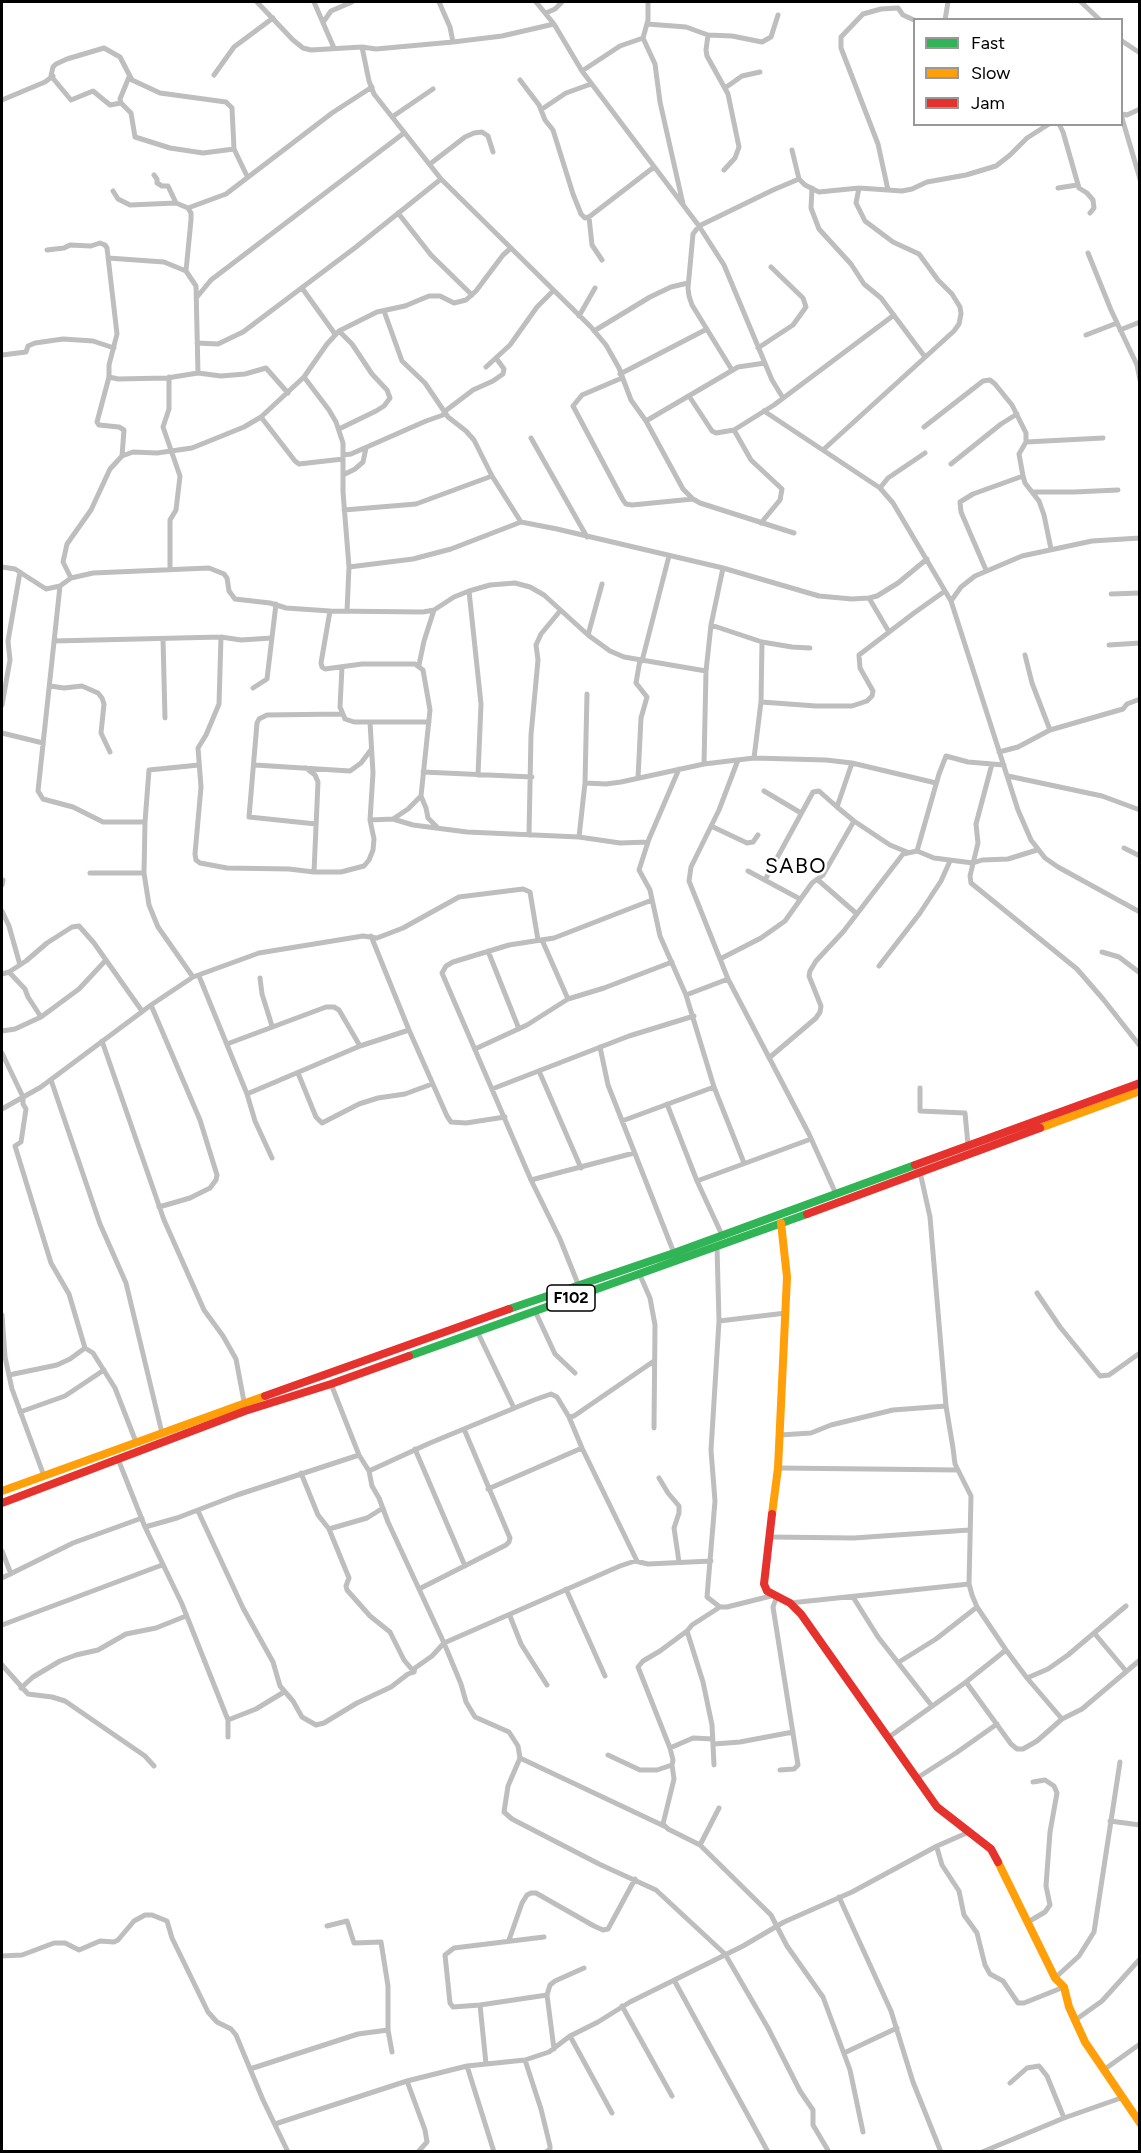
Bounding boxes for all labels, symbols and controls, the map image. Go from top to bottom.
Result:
legend [913,18,1123,126]
text: Fast [971,32,1005,54]
text: Slow [971,62,1010,84]
text: Jam [971,92,1005,114]
district label: SABO [765,854,827,880]
road number: F102 [547,1285,595,1311]

